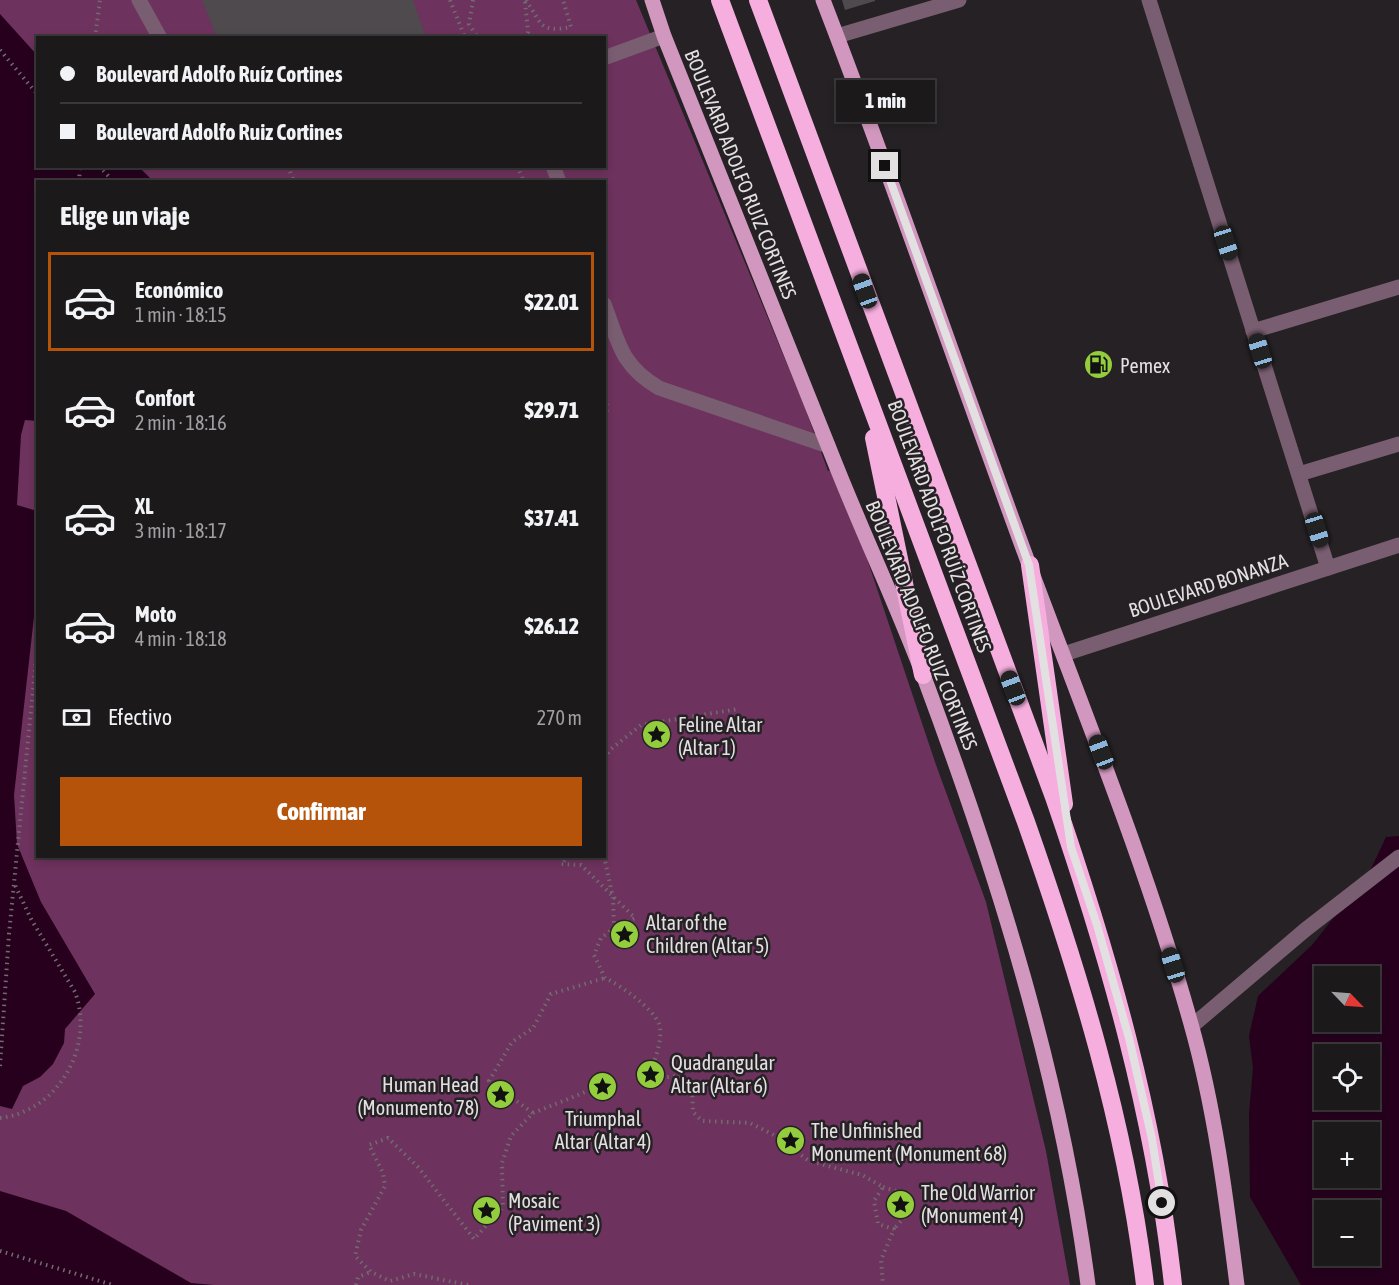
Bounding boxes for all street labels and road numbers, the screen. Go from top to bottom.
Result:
street label: BOULEVARD ADOLFO RUIZ CORTINES [680,46,802,302]
street label: BOULEVARD ADOLFO RUÍZ CORTINES [884,397,996,655]
street label: BOULEVARD ADOLFO RUIZ CORTINES [861,497,983,753]
street label: BOULEVARD BONANZA [1126,548,1291,622]

